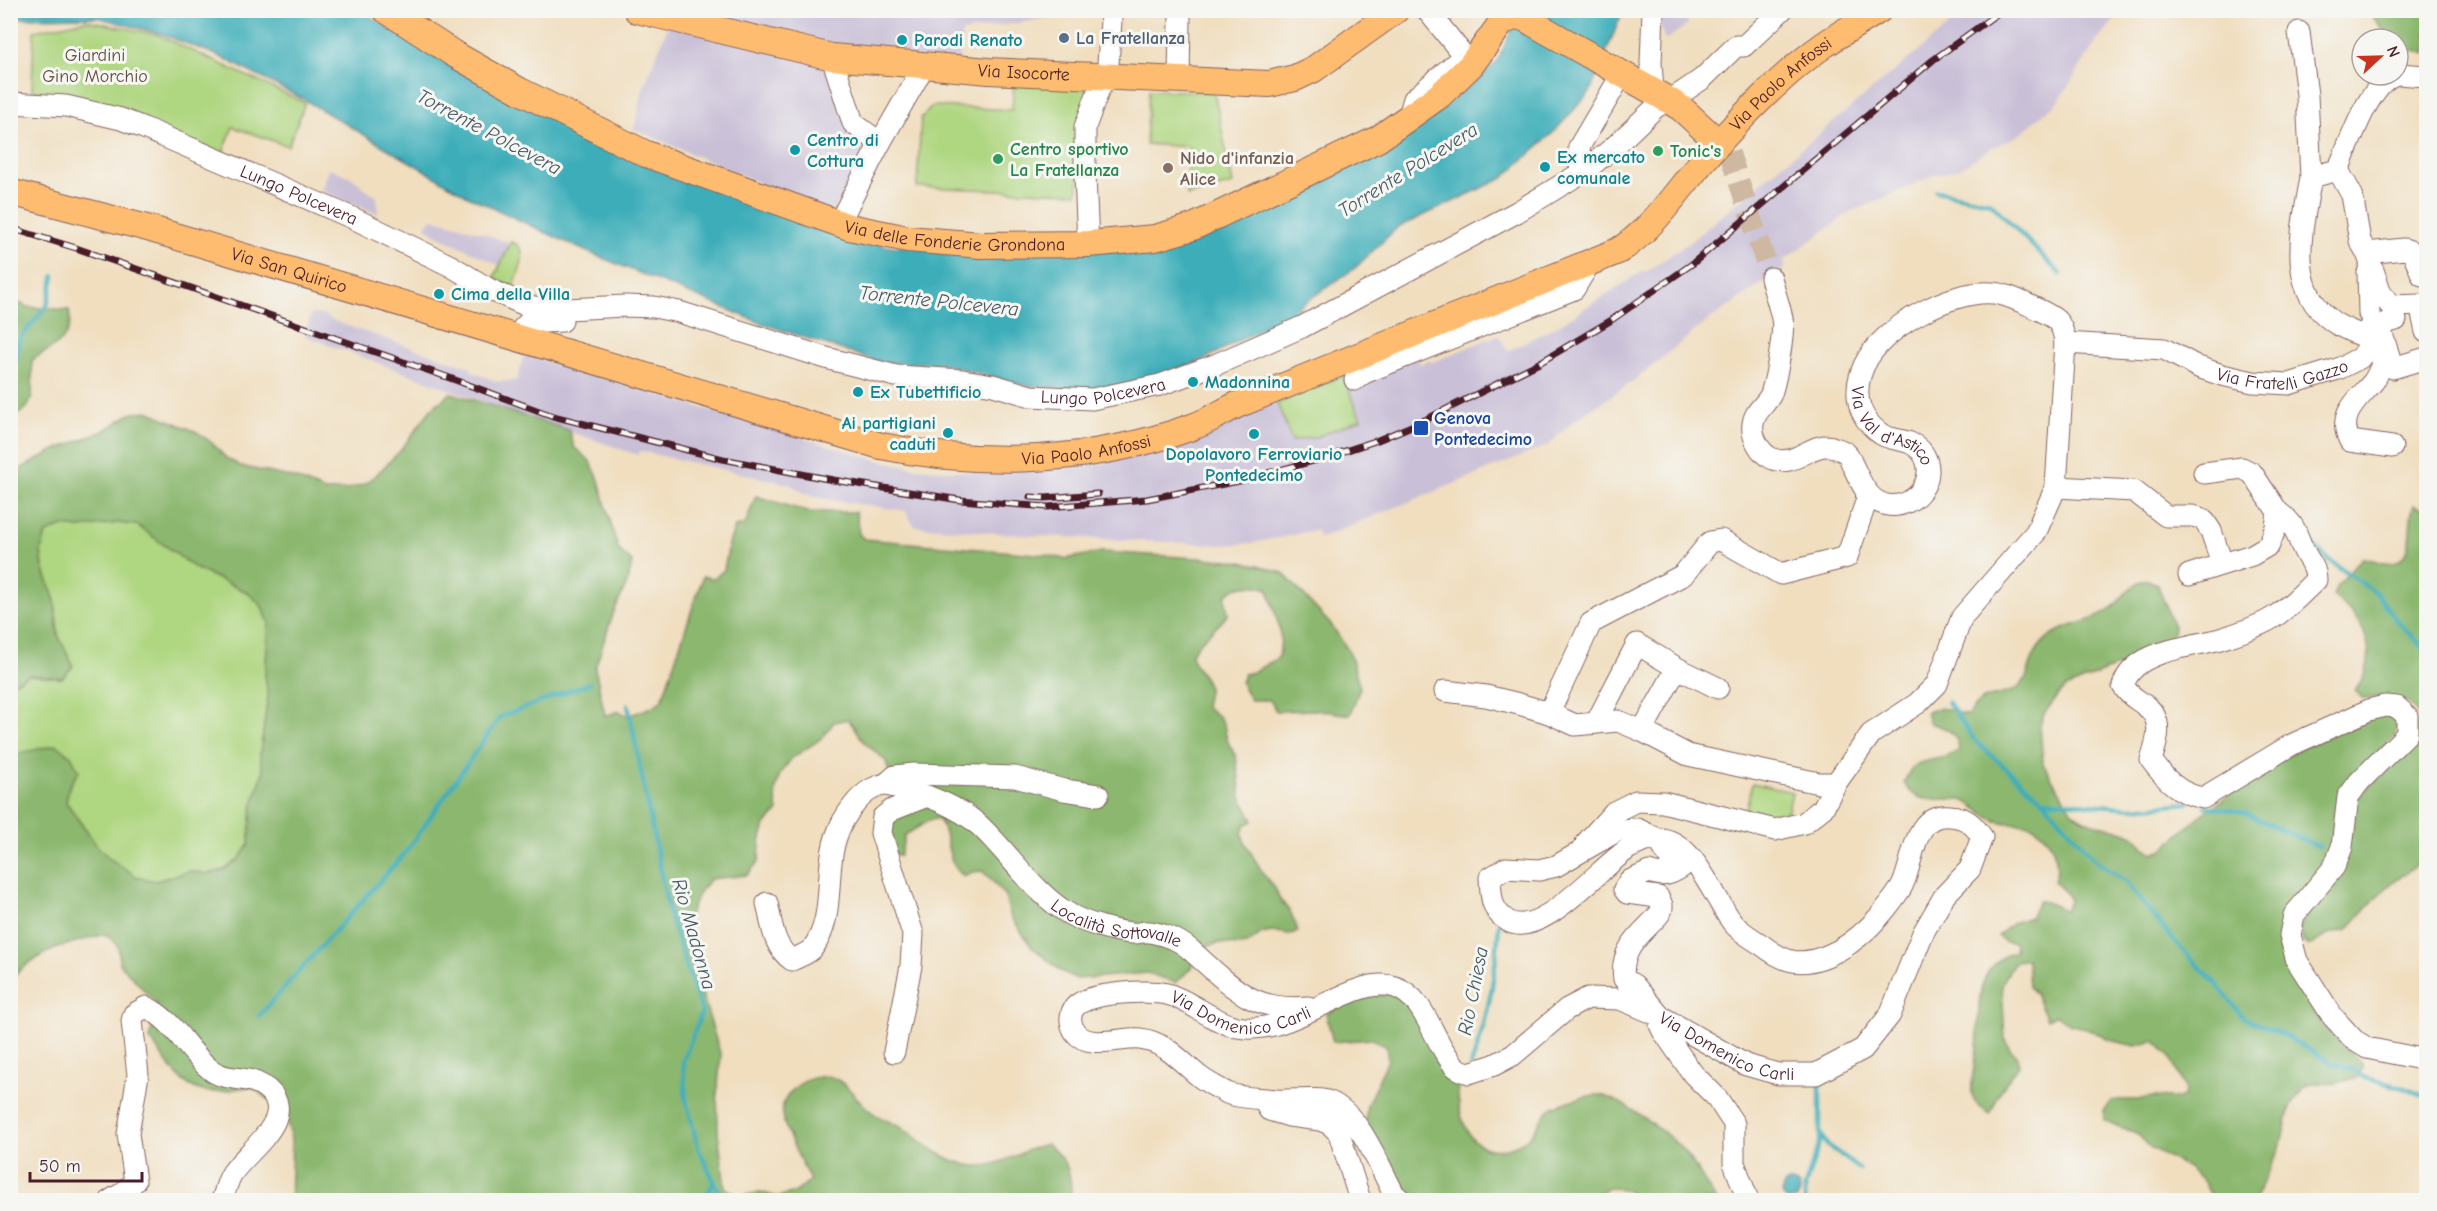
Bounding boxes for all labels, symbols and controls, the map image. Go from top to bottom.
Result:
north arrow [2350,27,2410,87]
place label: La Fratellanza [1076,28,1185,49]
place label: Parodi Renato [914,30,1023,51]
marker: La Fratellanza [1057,31,1071,45]
street label: Via Paolo Anfossi [1725,32,1836,135]
marker: Parodi Renato [895,33,909,47]
text: N [2383,44,2403,60]
park label: Giardini Gino Morchio [42,45,148,87]
street label: Via Isocorte [977,60,1070,85]
water label: Torrente Polcevera [413,84,565,180]
water label: Torrente Polcevera [1334,118,1482,222]
place label: Centro di Cottura [807,130,879,172]
place label: Centro sportivo La Fratellanza [1010,139,1129,181]
place label: Tonic's [1670,141,1722,162]
marker: Centro di Cottura [788,143,802,157]
marker: Tonic's [1651,144,1665,158]
place label: Ex mercato comunale [1557,147,1645,189]
place label: Nido d'infanzia Alice [1180,148,1294,190]
marker: Centro sportivo La Fratellanza [991,152,1005,166]
street label: Lungo Polcevera [237,160,361,229]
marker: Ex mercato comunale [1538,160,1552,174]
marker: Nido d'infanzia Alice [1161,161,1175,175]
street label: Via delle Fonderie Grondona [843,216,1065,256]
street label: Via San Quirico [229,243,350,297]
water label: Torrente Polcevera [858,281,1020,321]
place label: Cima della Villa [451,284,570,305]
marker: Cima della Villa [432,287,446,301]
street label: Via Fratelli Gazzo [2214,355,2352,395]
place label: Madonnina [1205,372,1290,393]
street label: Lungo Polcevera [1040,373,1168,410]
marker: Madonnina [1186,375,1200,389]
place label: Ex Tubettificio [870,382,981,403]
marker: Ex Tubettificio [851,385,865,399]
street label: Via Val d'Astico [1847,386,1938,468]
place label: Genova Pontedecimo [1434,408,1532,450]
place label: Ai partigiani caduti [842,413,936,455]
marker: Genova Pontedecimo [1412,419,1430,437]
marker: Ai partigiani caduti [941,426,955,440]
marker: Dopolavoro Ferroviario Pontedecimo [1247,427,1261,441]
street label: Via Paolo Anfossi [1021,430,1153,469]
place label: Dopolavoro Ferroviario Pontedecimo [1166,444,1342,486]
water label: Rio Madonna [667,876,721,992]
street label: Località Sottovalle [1047,895,1185,952]
water label: Rio Chiesa [1453,945,1493,1037]
street label: Via Domenico Carli [1168,986,1314,1039]
street label: Via Domenico Carli [1656,1007,1794,1085]
scale bar [30,1145,142,1183]
text: 50 m [39,1156,81,1177]

